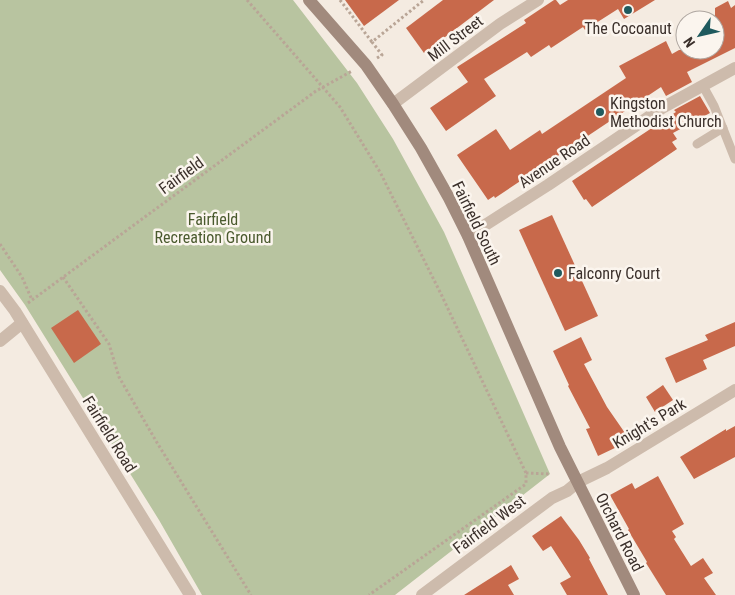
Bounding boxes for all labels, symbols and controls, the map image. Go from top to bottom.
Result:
marker: The Cocoanut [622,4,634,16]
north arrow [675,10,725,60]
street label: Mill Street [424,11,487,65]
place label: The Cocoanut [584,19,672,38]
text: N [680,34,698,50]
place label: Kingston Methodist Church [610,94,722,131]
marker: Kingston Methodist Church [594,106,606,118]
street label: Avenue Road [515,131,594,192]
street label: Fairfield [155,153,207,198]
street label: Fairfield South [448,178,505,268]
park label: Fairfield Recreation Ground [155,210,271,247]
place label: Falconry Court [568,264,660,283]
marker: Falconry Court [552,267,564,279]
street label: Fairfield Road [79,393,141,476]
street label: Knight's Park [609,394,690,453]
street label: Orchard Road [592,490,647,575]
street label: Fairfield West [449,491,529,558]

